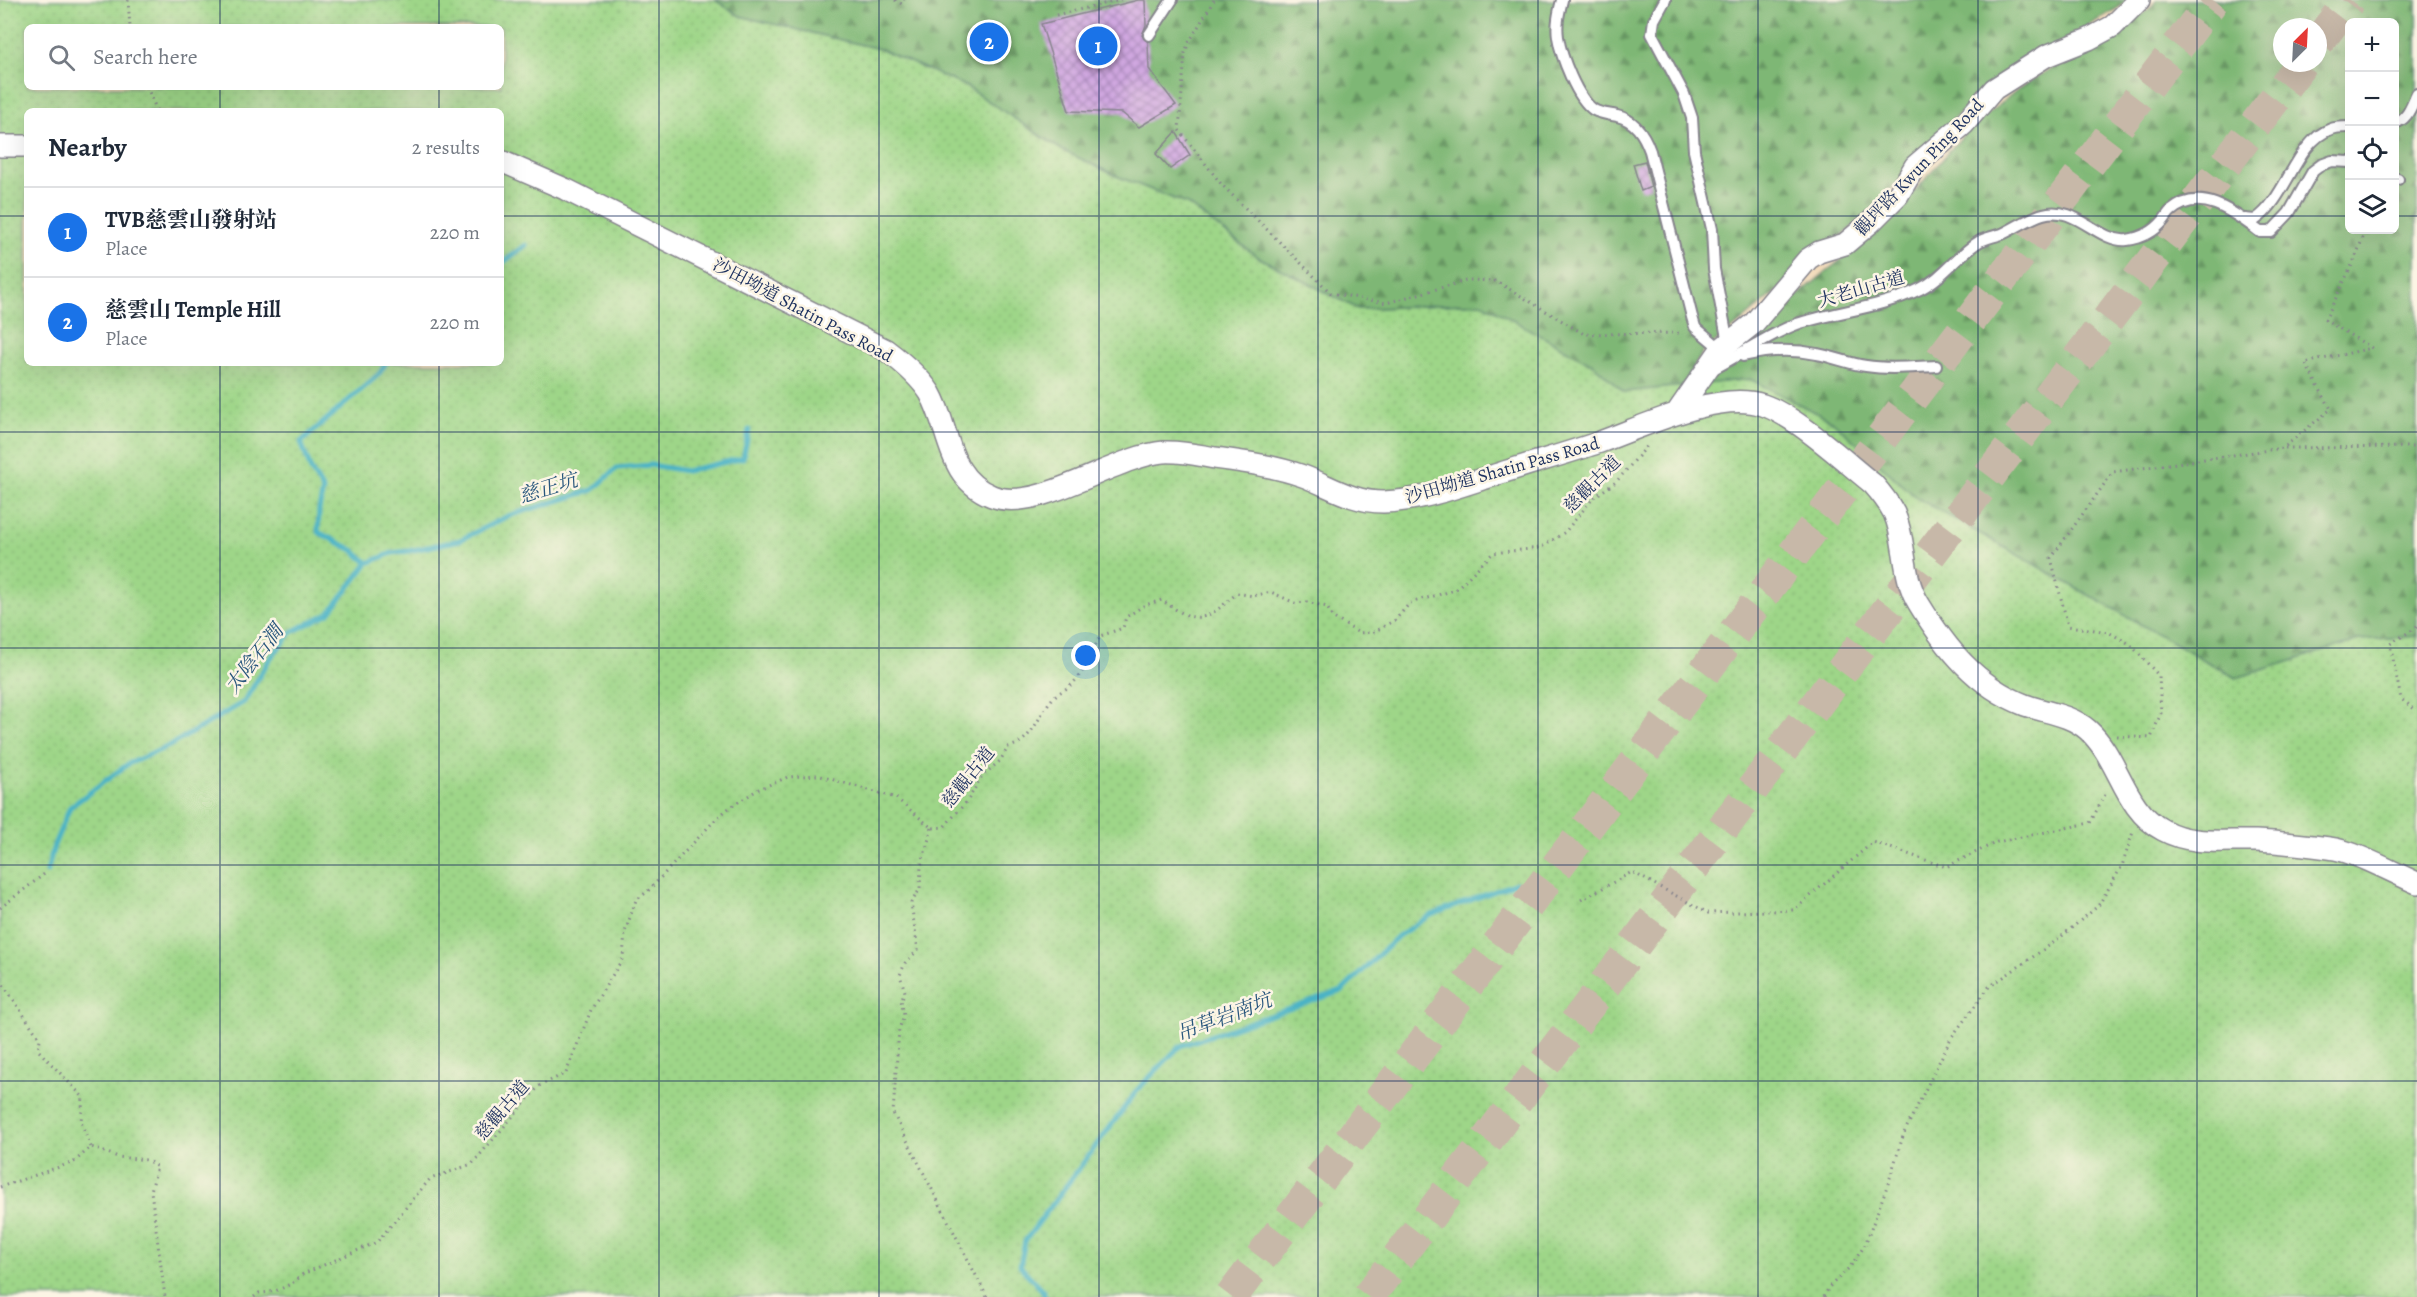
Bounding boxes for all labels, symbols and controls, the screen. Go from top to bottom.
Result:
north arrow [2273,18,2327,72]
map controls [2345,18,2399,234]
button: + [2345,18,2399,72]
pin: 2 [970,20,1008,64]
search box [24,24,504,90]
pin: 1 [1078,24,1118,68]
icon: search [45,41,78,74]
text: Search here [93,42,198,72]
button: − [2345,72,2399,126]
street label: 觀坪路 Kwun Ping Road [1849,93,1989,241]
button: locate [2345,126,2399,180]
text: Nearby [48,130,127,165]
text: 2 results [412,134,480,161]
button: layers [2345,180,2399,234]
text: TVB慈雲山發射站 [105,205,277,235]
text: 1 [64,219,71,246]
text: 220 m [430,219,480,246]
text: Place [105,235,147,262]
street label: 沙田坳道 Shatin Pass Road [709,252,898,368]
street label: 大老山古道 [1814,265,1908,313]
text: 慈雲山 Temple Hill [105,295,281,325]
text: 2 [63,309,72,336]
text: 220 m [430,309,480,336]
text: Place [105,325,147,352]
street label: 沙田坳道 Shatin Pass Road [1402,431,1602,509]
street label: 慈觀古道 [1558,450,1626,518]
water label: 慈正坑 [515,465,584,510]
water label: 太陰石澗 [219,617,291,699]
your location [1071,641,1100,670]
street label: 慈觀古道 [936,741,1000,813]
water label: 吊草岩南坑 [1172,985,1278,1048]
street label: 慈觀古道 [469,1075,535,1145]

